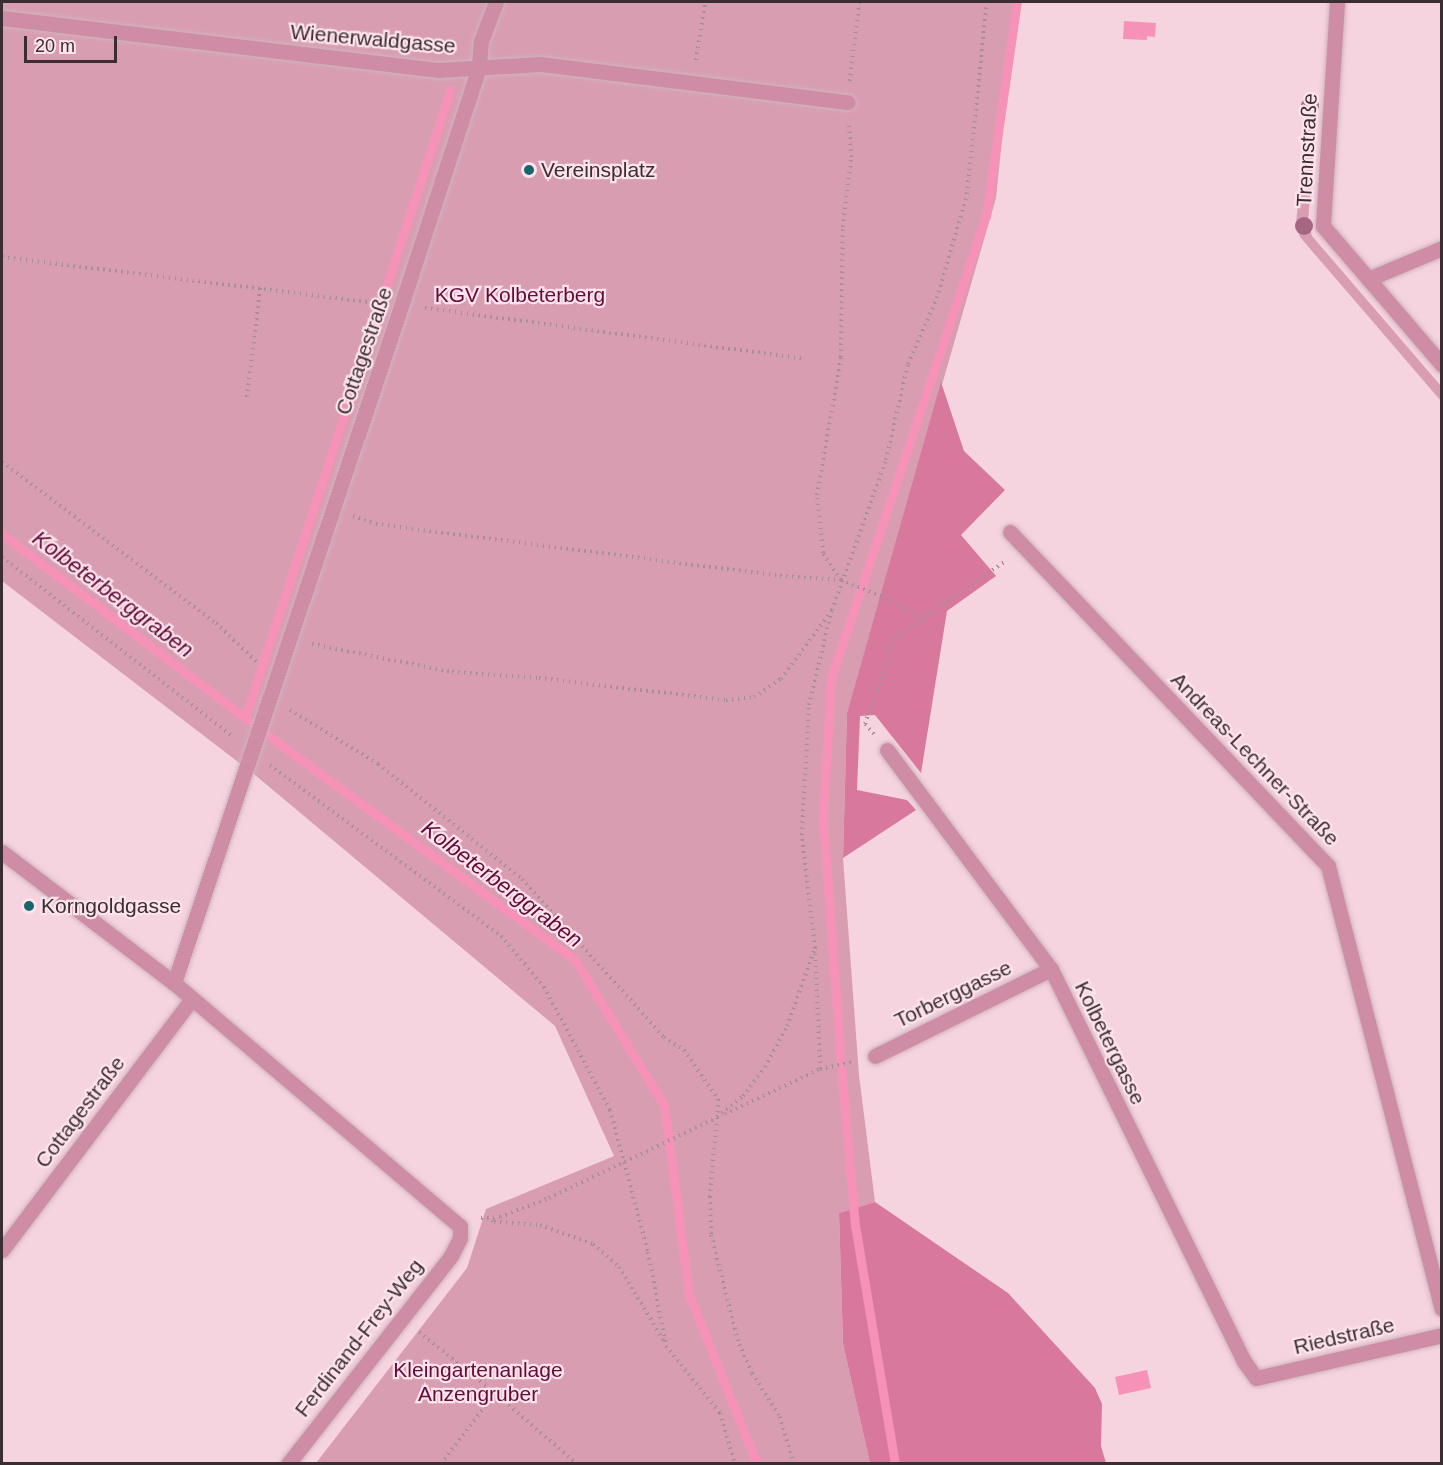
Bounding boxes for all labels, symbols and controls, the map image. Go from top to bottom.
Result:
street label: Wienerwaldgasse [289,19,457,59]
scale bar [27,24,120,62]
text: 20 m [35,36,75,56]
street label: Trennstraße [1291,93,1323,207]
place label: Vereinsplatz [541,157,655,183]
marker: Vereinsplatz [522,163,536,177]
park label: KGV Kolbeterberg [435,282,605,308]
street label: Cottagestraße [330,284,398,418]
water label: Kolbeterberggraben [27,525,199,663]
street label: Andreas-Lechner-Straße [1166,667,1344,851]
water label: Kolbeterberggraben [416,815,588,953]
place label: Korngoldgasse [41,893,181,919]
marker: Korngoldgasse [22,899,36,913]
street label: Torberggasse [890,955,1016,1033]
street label: Kolbetergasse [1069,977,1151,1109]
street label: Cottagestraße [30,1051,130,1173]
street label: Ferdinand-Frey-Weg [290,1254,428,1422]
street label: Riedstraße [1291,1312,1397,1360]
park label: Kleingartenanlage Anzengruber [393,1357,563,1407]

